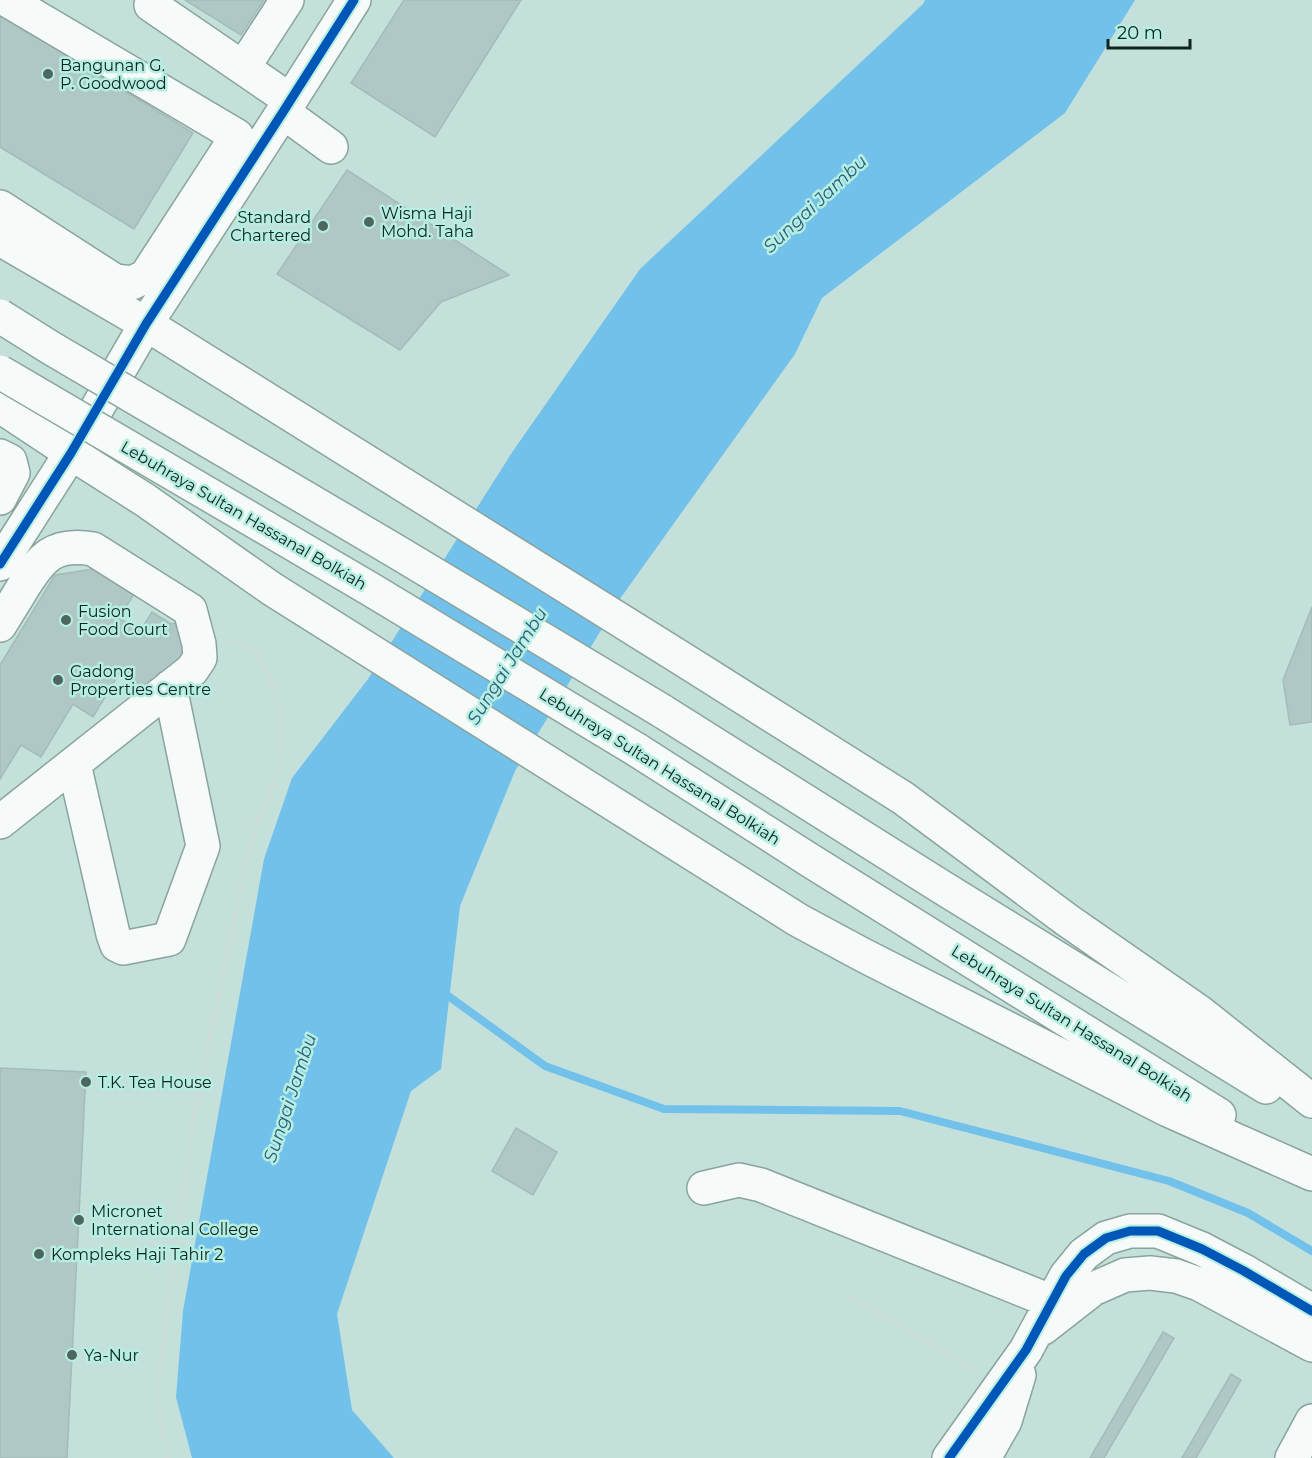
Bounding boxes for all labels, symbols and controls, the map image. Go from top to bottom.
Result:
scale bar [1108,12,1190,50]
text: 20 m [1117,22,1163,44]
place label: Bangunan G. P. Goodwood [60,56,167,93]
marker: Bangunan G. P. Goodwood [41,67,55,81]
water label: Sungai Jambu [759,150,871,258]
place label: Wisma Haji Mohd. Taha [381,204,474,241]
place label: Standard Chartered [230,208,311,245]
marker: Wisma Haji Mohd. Taha [362,215,376,229]
marker: Standard Chartered [316,219,330,233]
street label: Lebuhraya Sultan Hassanal Bolkiah [118,437,370,594]
place label: Fusion Food Court [78,602,168,639]
water label: Sungai Jambu [462,603,552,729]
marker: Fusion Food Court [59,613,73,627]
place label: Gadong Properties Centre [70,662,211,699]
marker: Gadong Properties Centre [51,673,65,687]
street label: Lebuhraya Sultan Hassanal Bolkiah [536,684,784,849]
street label: Lebuhraya Sultan Hassanal Bolkiah [948,941,1196,1106]
water label: Sungai Jambu [259,1031,321,1165]
place label: T.K. Tea House [98,1073,212,1092]
marker: T.K. Tea House [79,1075,93,1089]
place label: Micronet International College [91,1202,259,1239]
marker: Micronet International College [72,1213,86,1227]
place label: Kompleks Haji Tahir 2 [51,1245,223,1264]
marker: Kompleks Haji Tahir 2 [32,1247,46,1261]
place label: Ya-Nur [84,1346,139,1365]
marker: Ya-Nur [65,1348,79,1362]

